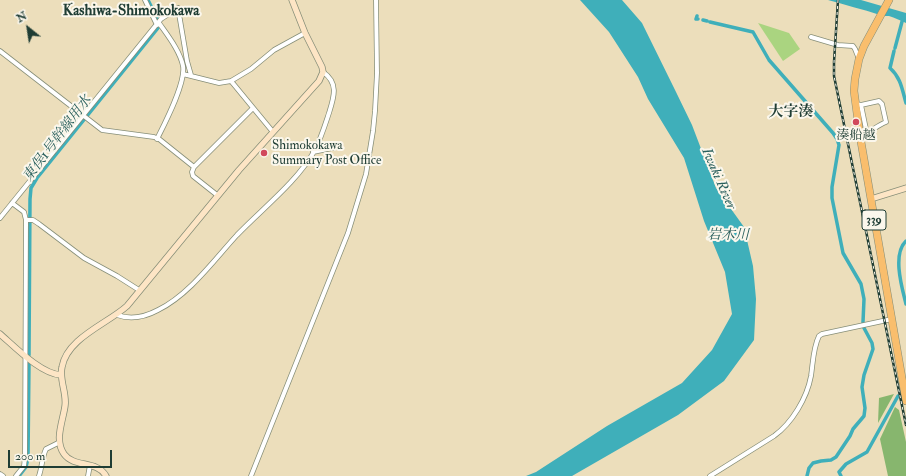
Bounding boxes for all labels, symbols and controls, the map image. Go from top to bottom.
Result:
district label: Kashiwa-Shimokokawa [63,3,199,21]
north arrow [8,8,48,48]
text: N [14,9,29,25]
water label: 東俣1号幹線用水 [20,93,96,185]
district label: 大字湊 [769,104,813,122]
marker: 湊船越 [851,117,861,127]
place label: 湊船越 [837,128,875,144]
place label: Shimokokawa Summary Post Office [272,138,381,169]
water label: Iwaki River [697,146,739,212]
marker: Shimokokawa Summary Post Office [259,148,269,158]
road number: 339 [862,210,886,230]
water label: 岩木川 [707,228,749,244]
scale bar [10,442,114,468]
text: 200 m [15,449,45,464]

